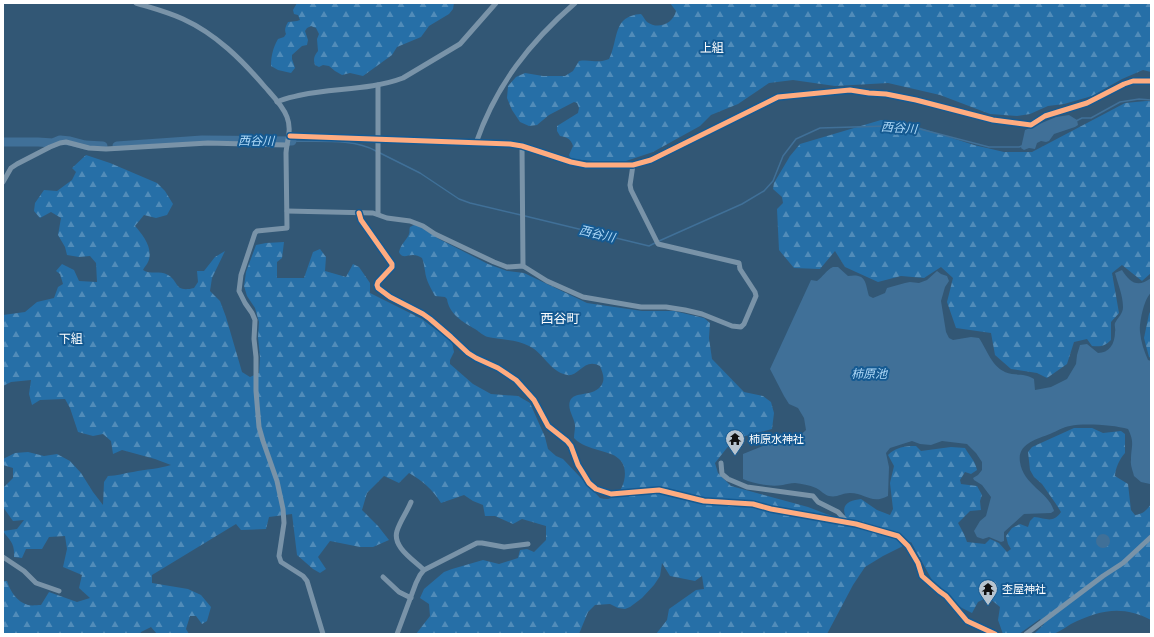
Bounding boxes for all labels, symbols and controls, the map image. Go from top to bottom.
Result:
district label: 上組 [700,39,724,57]
water label: 西谷川 [880,118,920,138]
water label: 西谷川 [238,132,276,150]
water label: 西谷川 [577,221,619,247]
district label: 西谷町 [540,309,580,328]
district label: 下組 [59,330,83,348]
water label: 柿原池 [851,365,888,383]
temple icon: 柿原水神社 [724,428,746,456]
place label: 柿原水神社 [749,431,804,447]
temple icon: 杢屋神社 [977,578,999,606]
place label: 杢屋神社 [1002,581,1046,597]

